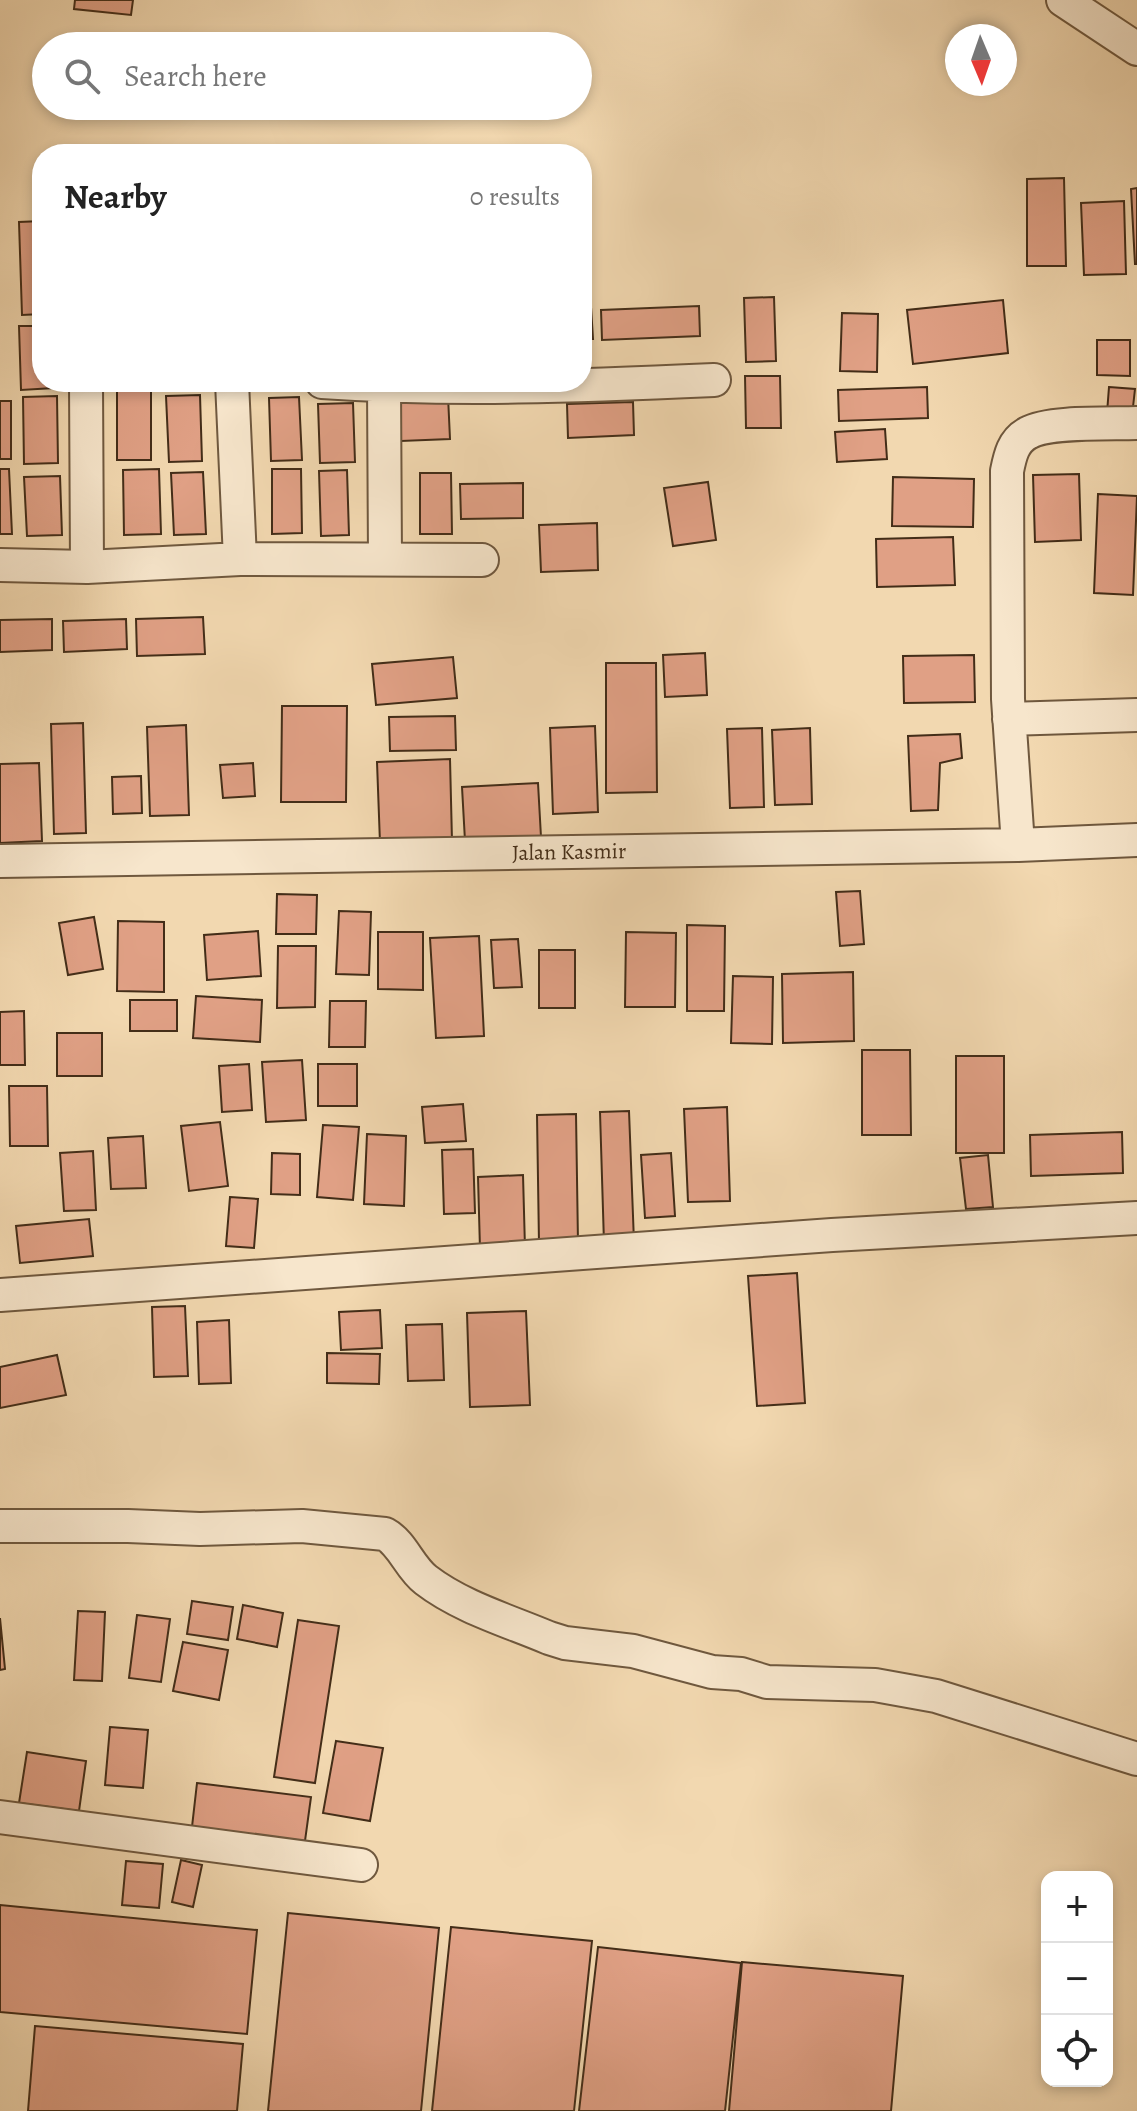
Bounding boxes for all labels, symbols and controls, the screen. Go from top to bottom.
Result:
north arrow [945,24,1017,96]
search box [32,32,592,120]
icon: search [60,54,104,98]
text: Search here [124,56,267,96]
text: Nearby [64,173,167,220]
text: 0 results [470,179,560,214]
street label: Jalan Kasmir [512,836,626,868]
map controls [1041,1871,1113,2087]
button: + [1041,1871,1113,1943]
button: − [1041,1943,1113,2015]
button: locate [1041,2015,1113,2087]

